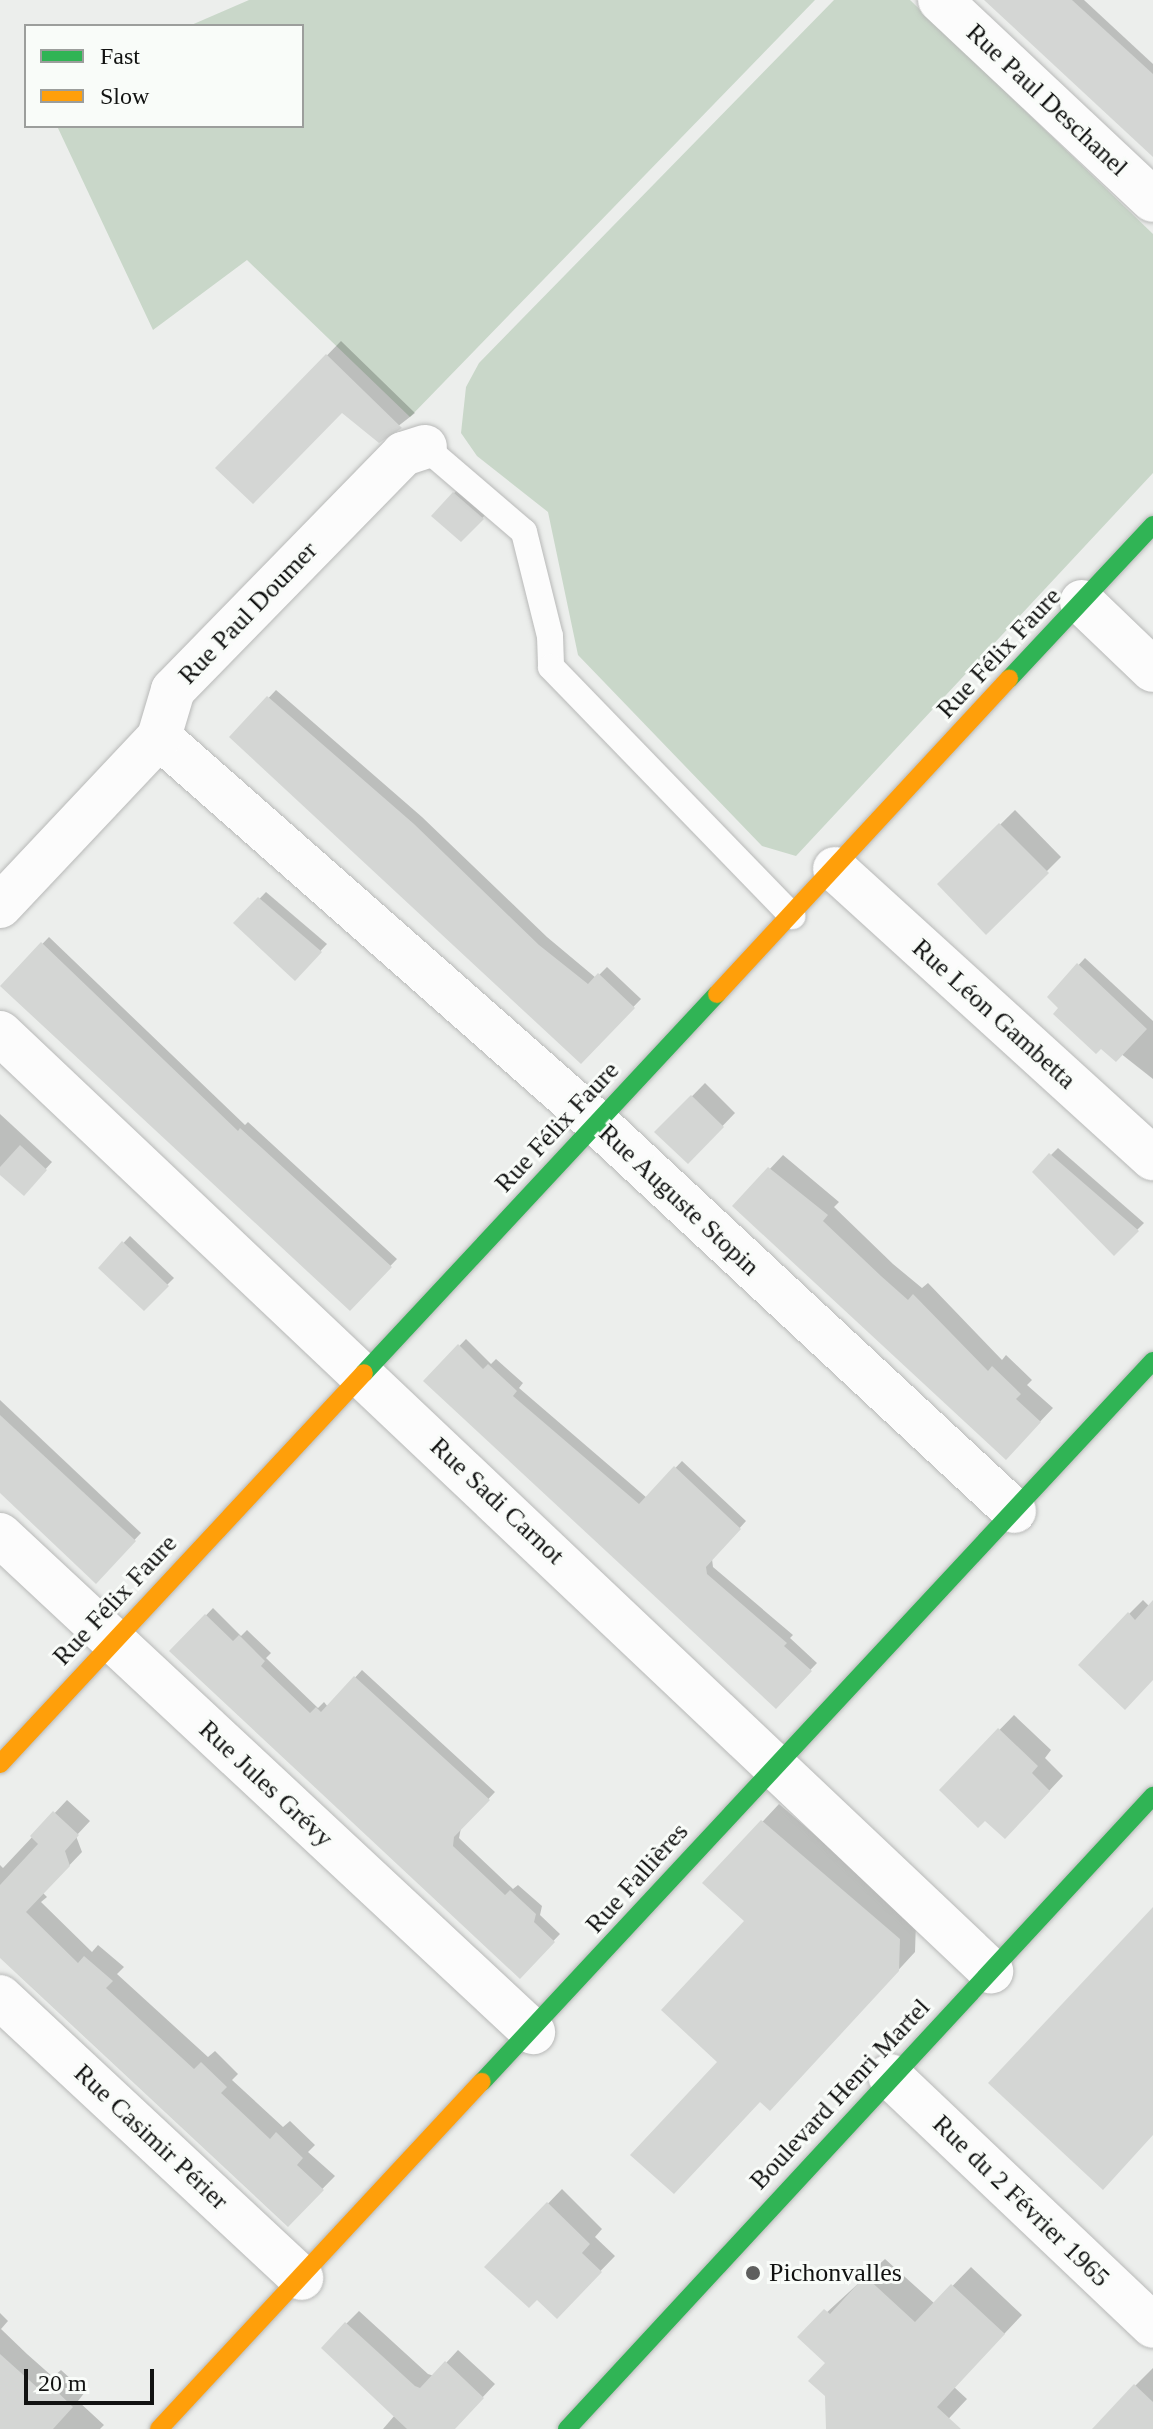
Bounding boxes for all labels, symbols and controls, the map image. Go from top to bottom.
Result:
street label: Rue Paul Deschanel [960,17,1134,183]
legend [24,24,304,128]
text: Fast [100,43,140,69]
text: Slow [100,83,149,109]
street label: Rue Paul Doumer [172,535,324,691]
street label: Rue Félix Faure [930,581,1068,725]
street label: Rue Léon Gambetta [906,932,1082,1096]
street label: Rue Félix Faure [488,1055,626,1199]
street label: Rue Auguste Stopin [592,1117,766,1283]
street label: Rue Sadi Carnot [424,1431,570,1571]
street label: Rue Félix Faure [46,1528,184,1672]
street label: Rue Jules Grévy [193,1714,339,1854]
street label: Rue Fallières [579,1816,695,1940]
street label: Boulevard Henri Martel [743,1992,937,2196]
street label: Rue Casimir Périer [67,2058,235,2216]
street label: Rue du 2 Février 1965 [926,2109,1116,2293]
place label: Pichonvalles [769,2257,902,2289]
marker: Pichonvalles [744,2264,762,2282]
scale bar [28,2353,158,2403]
text: 20 m [38,2370,87,2396]

